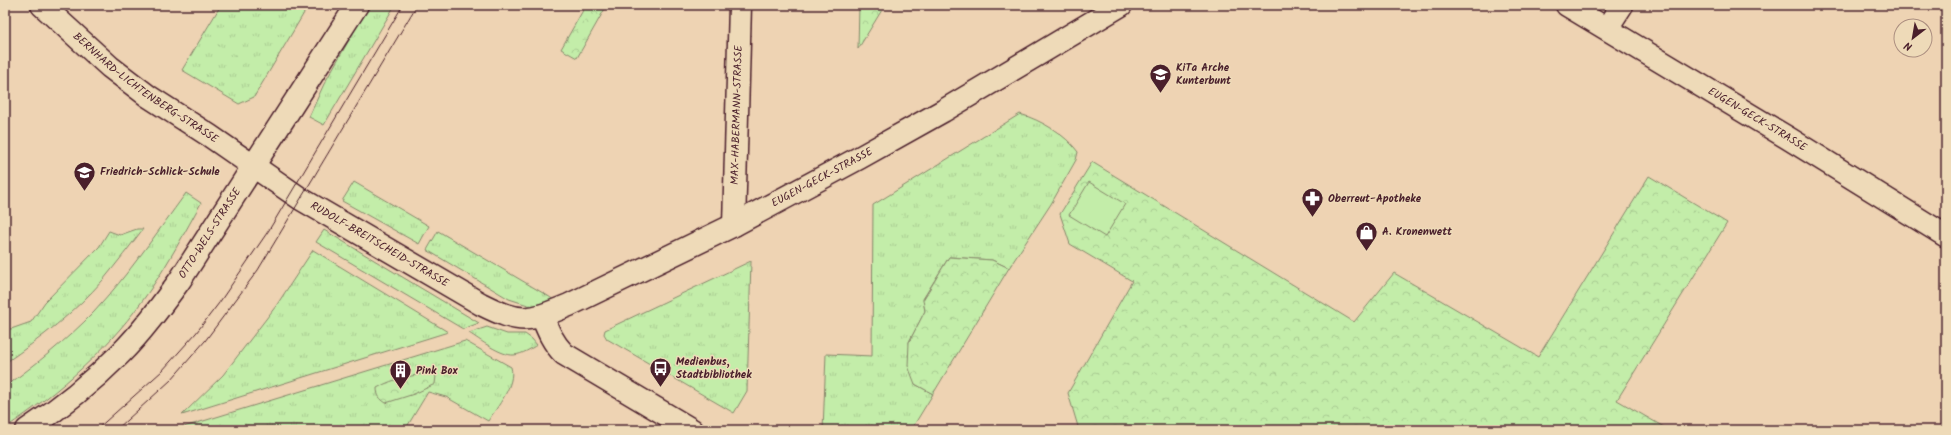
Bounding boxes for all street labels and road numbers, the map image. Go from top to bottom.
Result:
street label: BERNHARD-LICHTENBERG-STRASSE [68,28,222,148]
street label: MAX-HABERMANN-STRASSE [726,44,748,185]
street label: EUGEN-GECK-STRASSE [1704,83,1811,157]
street label: EUGEN-GECK-STRASSE [768,143,877,212]
street label: OTTO-WELS-STRASSE [174,184,246,283]
street label: RUDOLF-BREITSCHEID-STRASSE [307,197,453,293]

